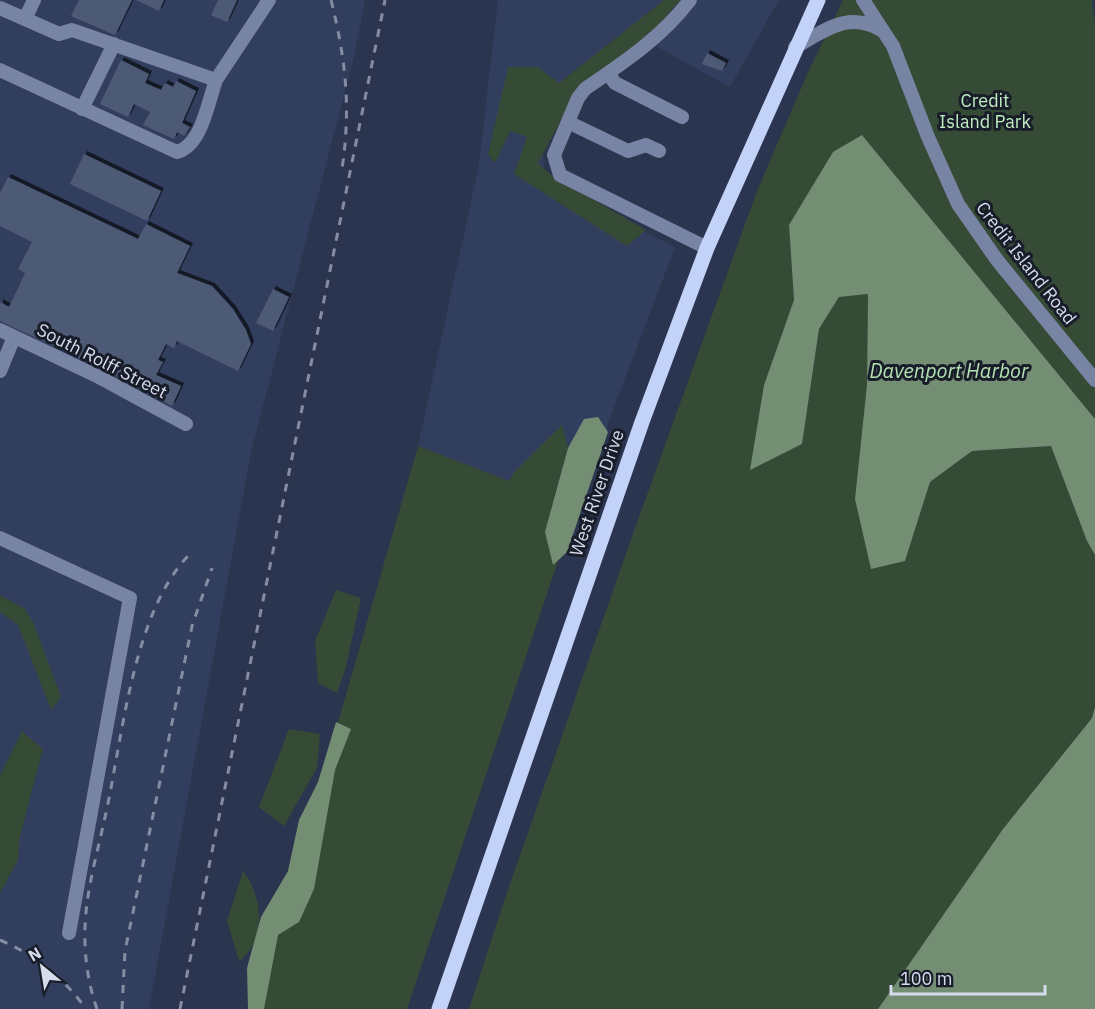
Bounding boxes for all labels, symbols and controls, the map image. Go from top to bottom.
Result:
park label: Credit Island Park [939,89,1031,133]
street label: Credit Island Road [971,197,1082,329]
street label: South Rolff Street [33,318,171,403]
water label: Davenport Harbor [870,357,1029,384]
street label: West River Drive [564,427,629,559]
north arrow [12,937,72,997]
text: N [24,942,45,966]
scale bar [891,958,1046,996]
text: 100 m [900,967,952,990]

